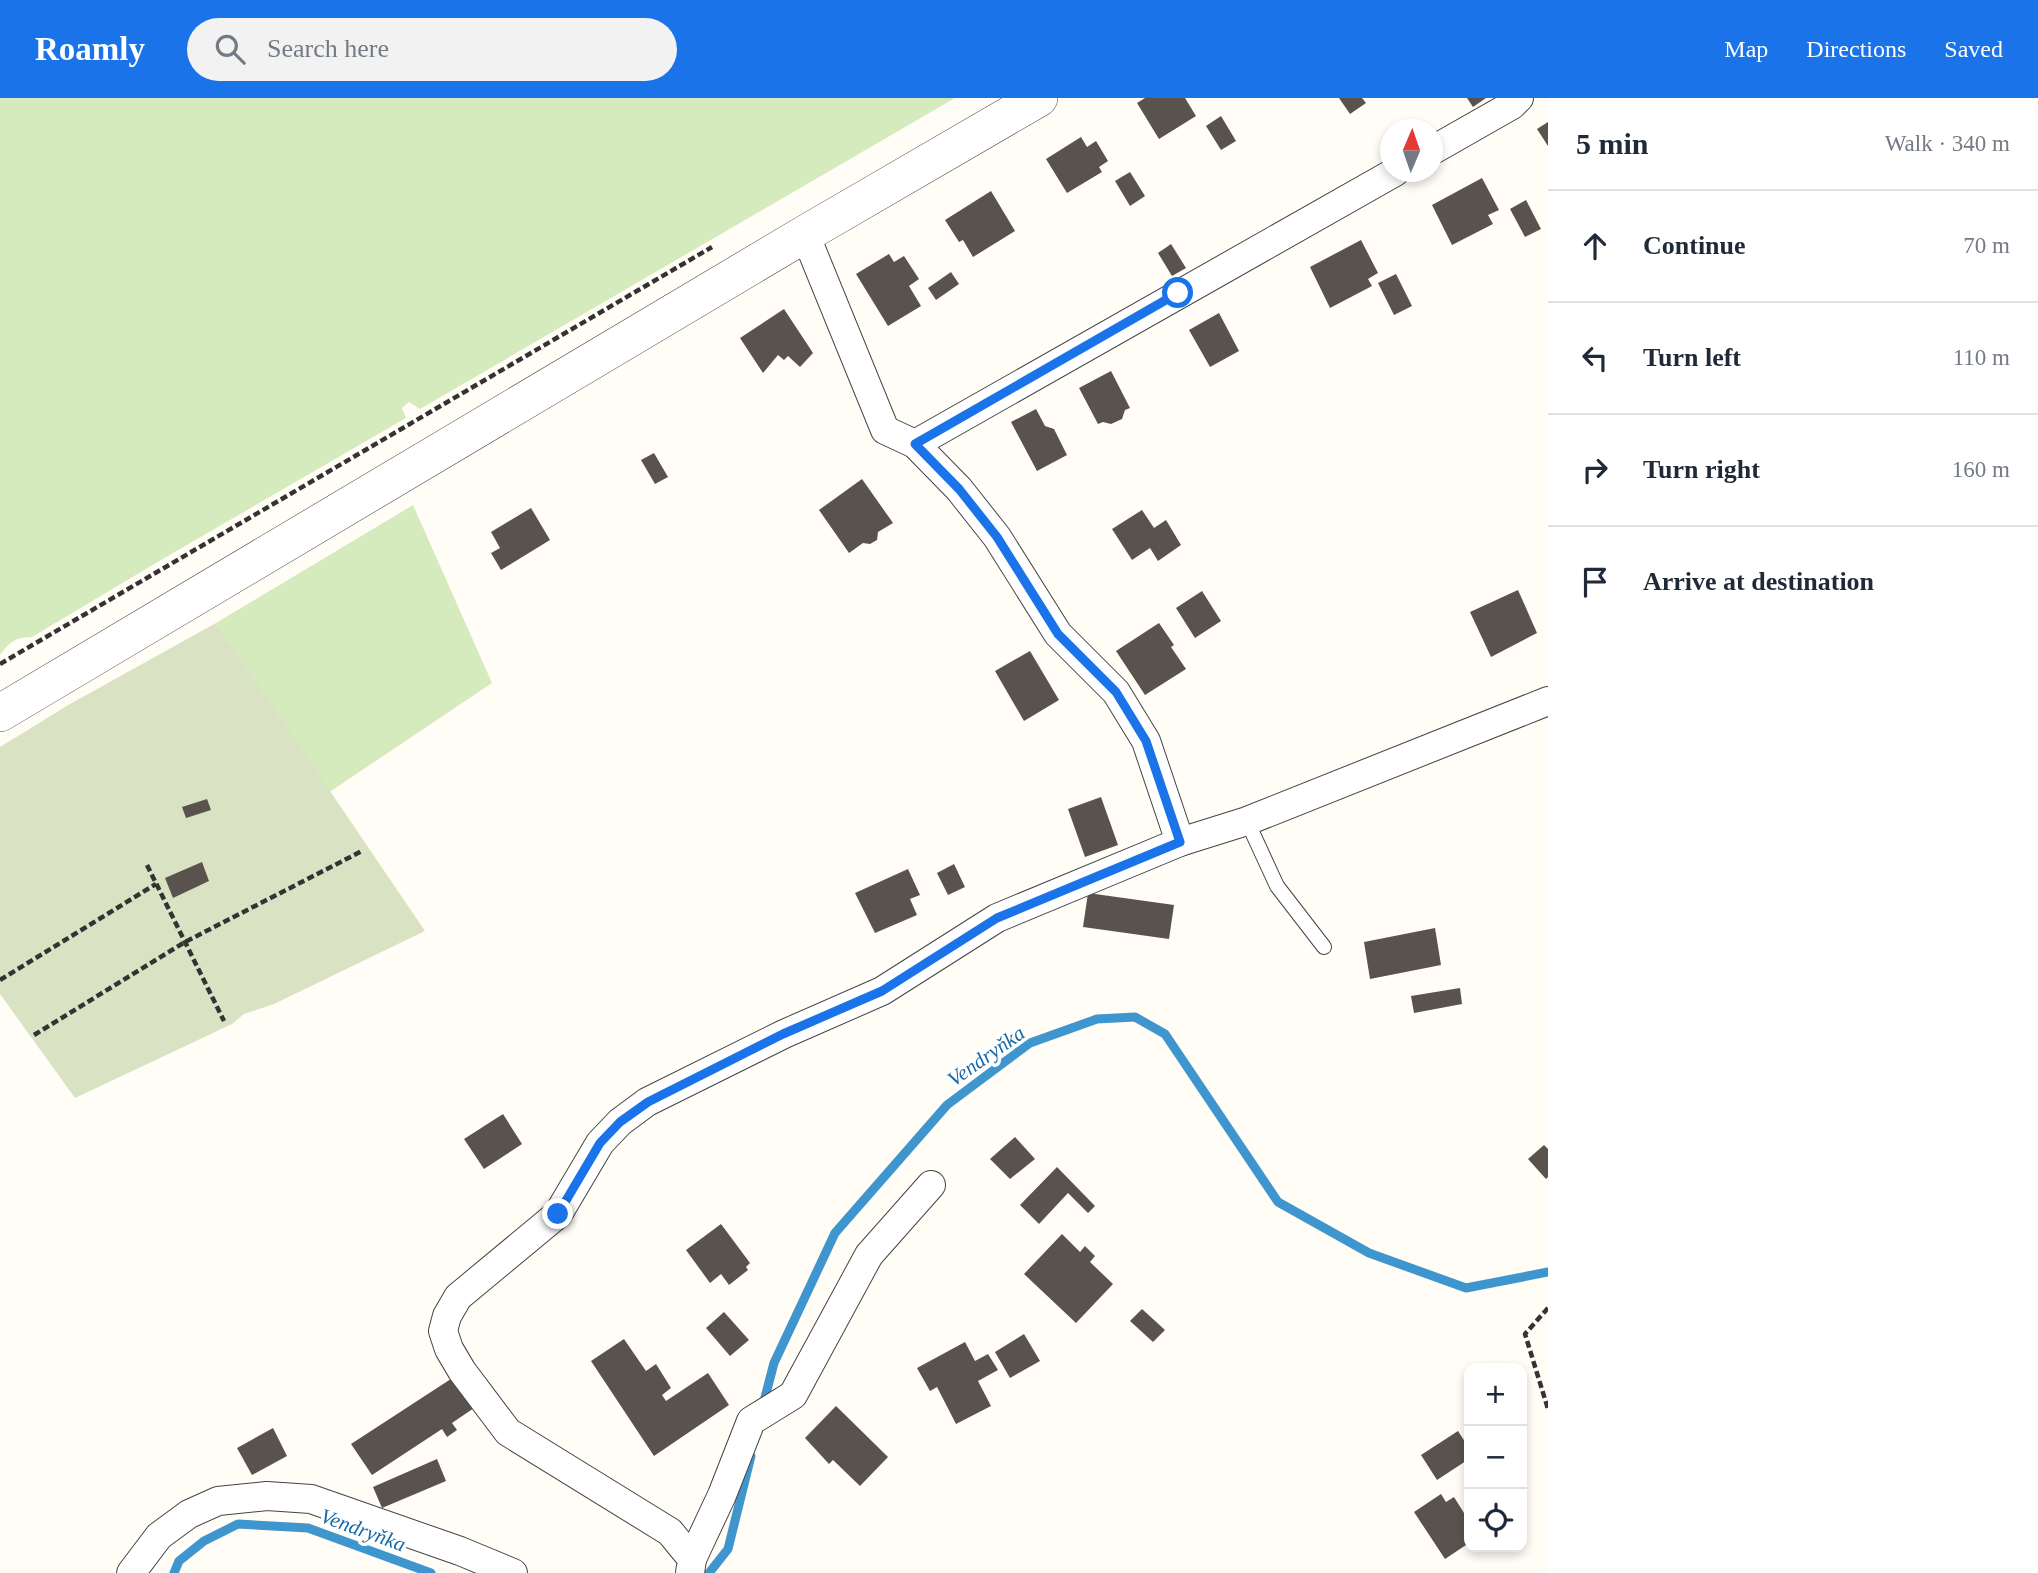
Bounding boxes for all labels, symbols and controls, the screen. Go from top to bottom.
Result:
search box [187,18,677,81]
icon: search [211,30,249,68]
text: Roamly [35,31,145,67]
text: Search here [267,34,389,63]
text: Map [1724,36,1768,62]
text: Directions [1806,36,1906,62]
text: Saved [1944,36,2003,62]
north arrow [1380,119,1443,182]
text: 5 min [1576,127,1649,160]
text: Walk · 340 m [1885,131,2010,156]
icon: ahead [1576,227,1614,265]
text: Continue [1643,231,1746,260]
text: 70 m [1963,233,2010,258]
route start [1162,277,1193,308]
icon: left [1576,339,1614,377]
text: Turn left [1643,343,1741,372]
text: 110 m [1953,345,2010,370]
icon: right [1576,451,1614,489]
text: Turn right [1643,455,1760,484]
text: 160 m [1952,457,2010,482]
icon: arrive [1576,563,1614,601]
text: Arrive at destination [1643,567,1874,596]
water label: Vendryňka [943,1021,1029,1091]
route end [542,1198,573,1229]
map controls [1464,1363,1527,1552]
button: + [1464,1363,1527,1426]
button: − [1464,1426,1527,1489]
button: locate [1464,1489,1527,1552]
water label: Vendryňka [317,1504,409,1556]

